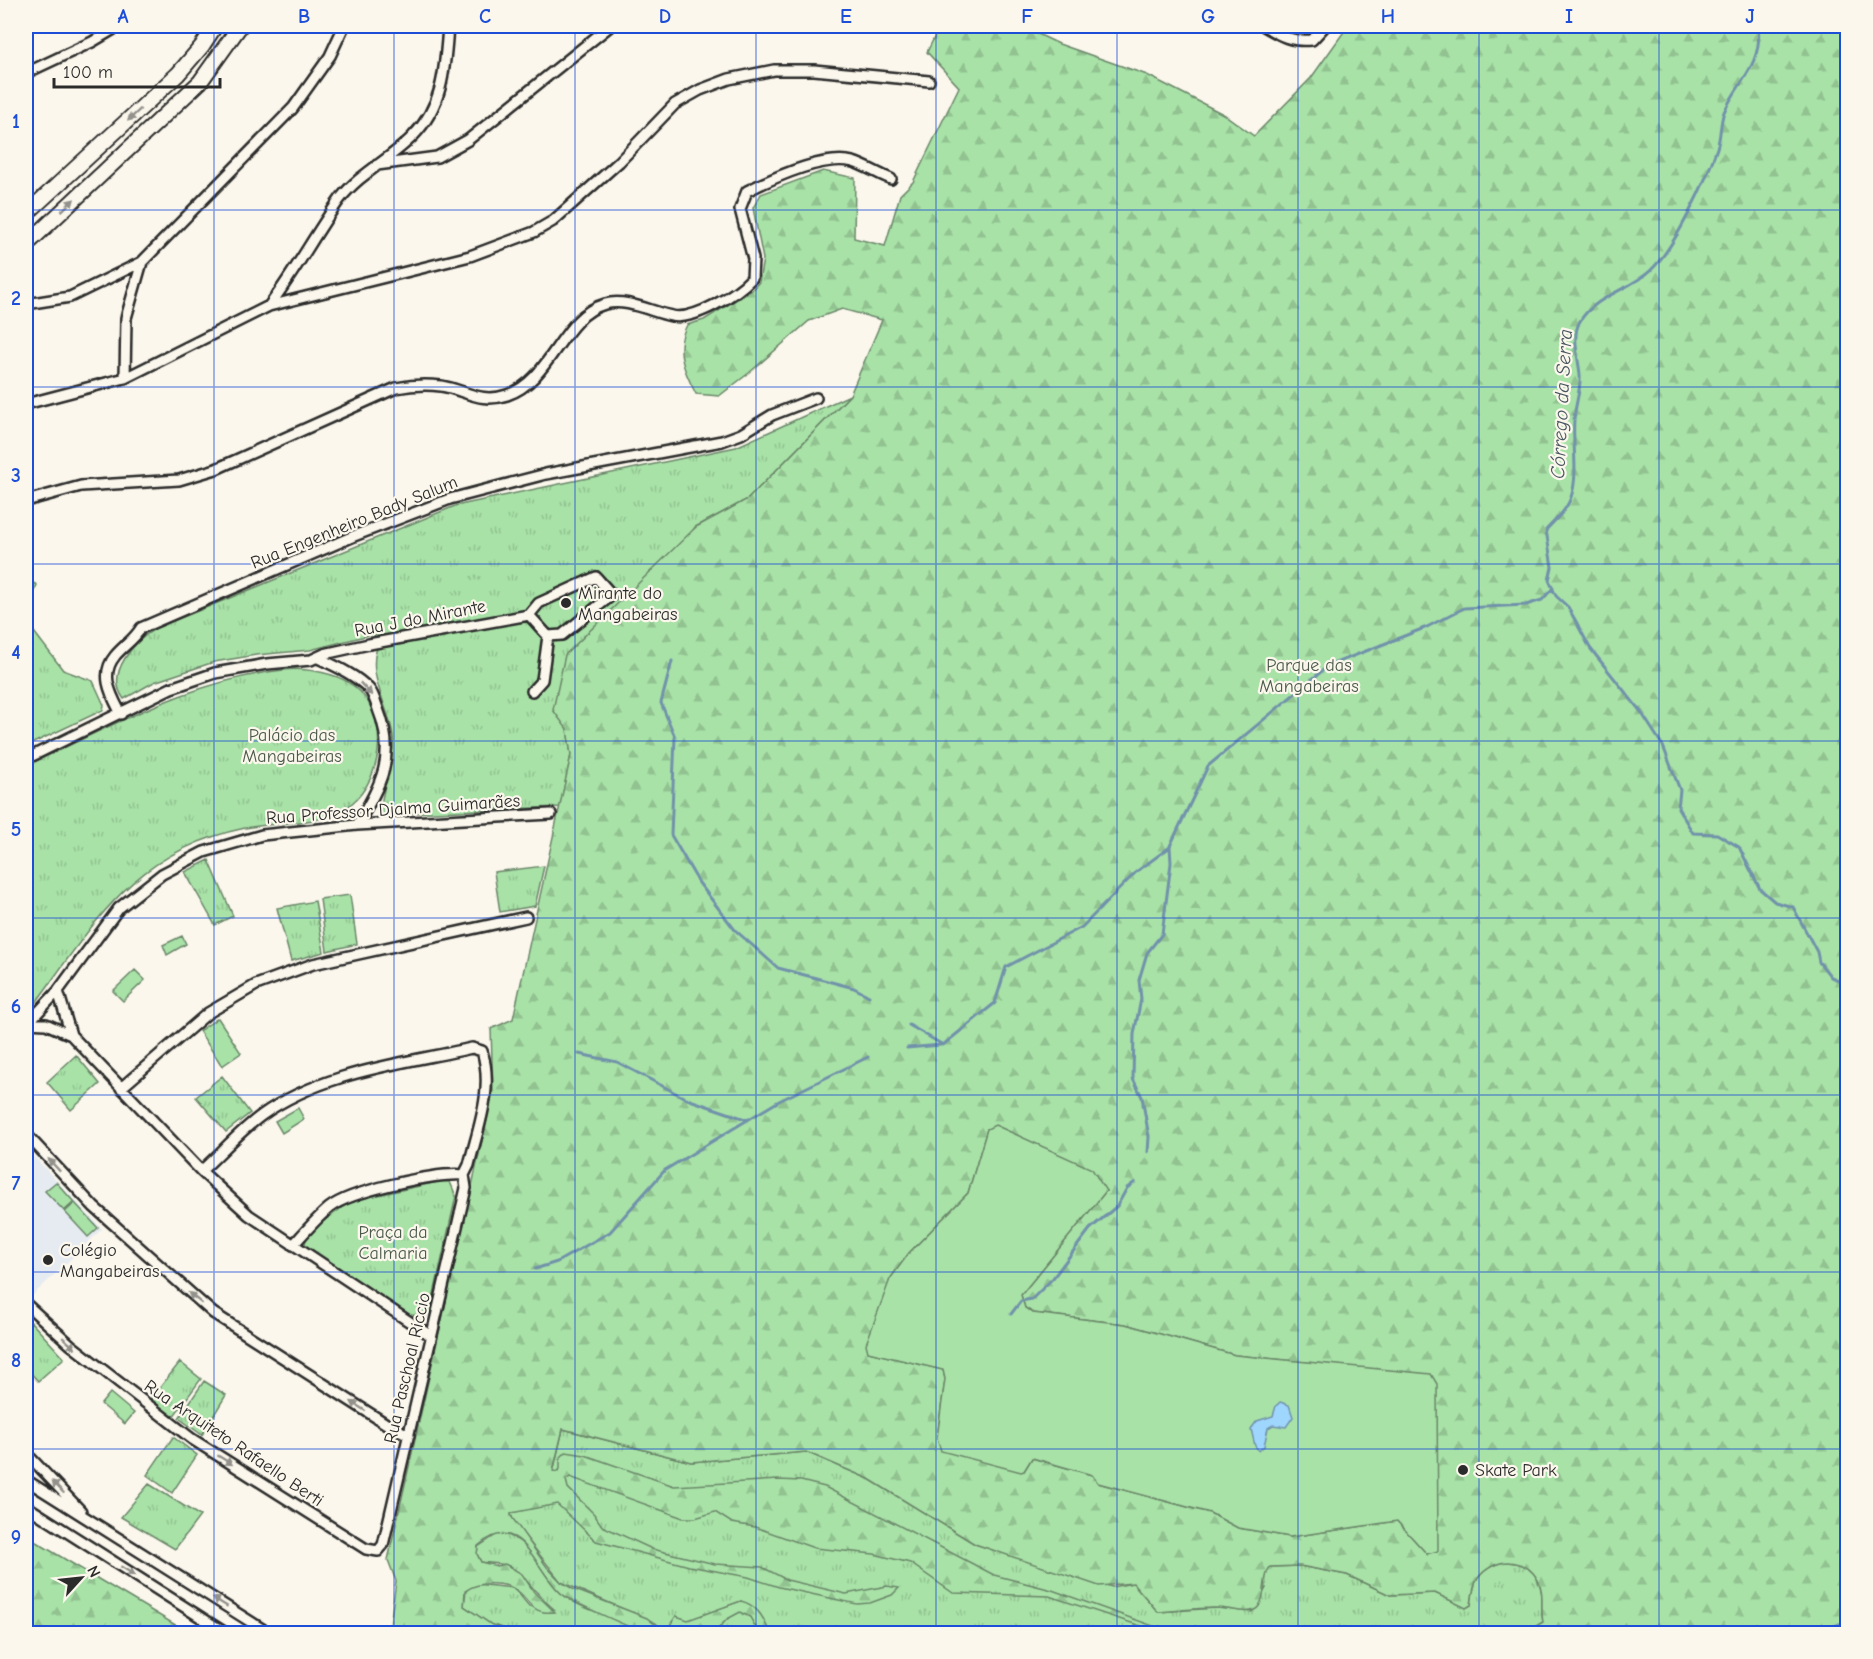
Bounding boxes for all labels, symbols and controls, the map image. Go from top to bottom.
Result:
text: A [117,5,129,28]
text: B [298,5,310,28]
text: C [479,5,491,28]
text: D [659,5,671,28]
text: E [840,5,852,28]
text: F [1021,5,1033,28]
text: G [1201,5,1215,28]
text: H [1381,5,1395,28]
text: I [1565,5,1573,28]
text: J [1745,5,1755,28]
scale bar [54,51,220,89]
text: 100 m [63,62,113,83]
one-way arrow [127,108,142,121]
text: 1 [12,110,20,133]
one-way arrow [61,198,76,212]
text: 2 [11,287,21,310]
water label: Córrego da Serra [1546,328,1577,480]
text: 3 [11,464,21,487]
street label: Rua Engenheiro Bady Salum [248,471,461,574]
place label: Mirante do Mangabeiras [578,583,677,625]
street label: Rua J do Mirante [353,595,488,642]
marker: Mirante do Mangabeiras [559,596,573,610]
text: 4 [11,641,21,664]
park label: Parque das Mangabeiras [1259,655,1359,697]
one-way arrow [359,682,373,696]
park label: Palácio das Mangabeiras [242,725,342,767]
street label: Rua Professor Djalma Guimarães [265,790,521,829]
text: 5 [11,818,21,841]
text: 6 [11,995,21,1018]
one-way arrow [47,1157,61,1172]
text: 7 [12,1172,21,1195]
park label: Praça da Calmaria [359,1222,427,1264]
place label: Colégio Mangabeiras [60,1240,159,1282]
marker: Colégio Mangabeiras [41,1253,55,1267]
street label: Rua Paschoal Riccio [380,1291,435,1446]
one-way arrow [187,1292,203,1305]
one-way arrow [61,1336,76,1349]
text: 8 [11,1349,21,1372]
street label: Rua Arquiteto Rafaello Berti [140,1376,327,1511]
one-way arrow [350,1401,366,1412]
one-way arrow [217,1455,233,1466]
place label: Skate Park [1475,1460,1557,1481]
marker: Skate Park [1456,1463,1470,1477]
one-way arrow [52,1480,65,1495]
text: 9 [11,1526,21,1549]
north arrow [51,1548,111,1608]
text: N [83,1563,104,1580]
one-way arrow [120,1566,136,1577]
one-way arrow [212,1597,228,1608]

